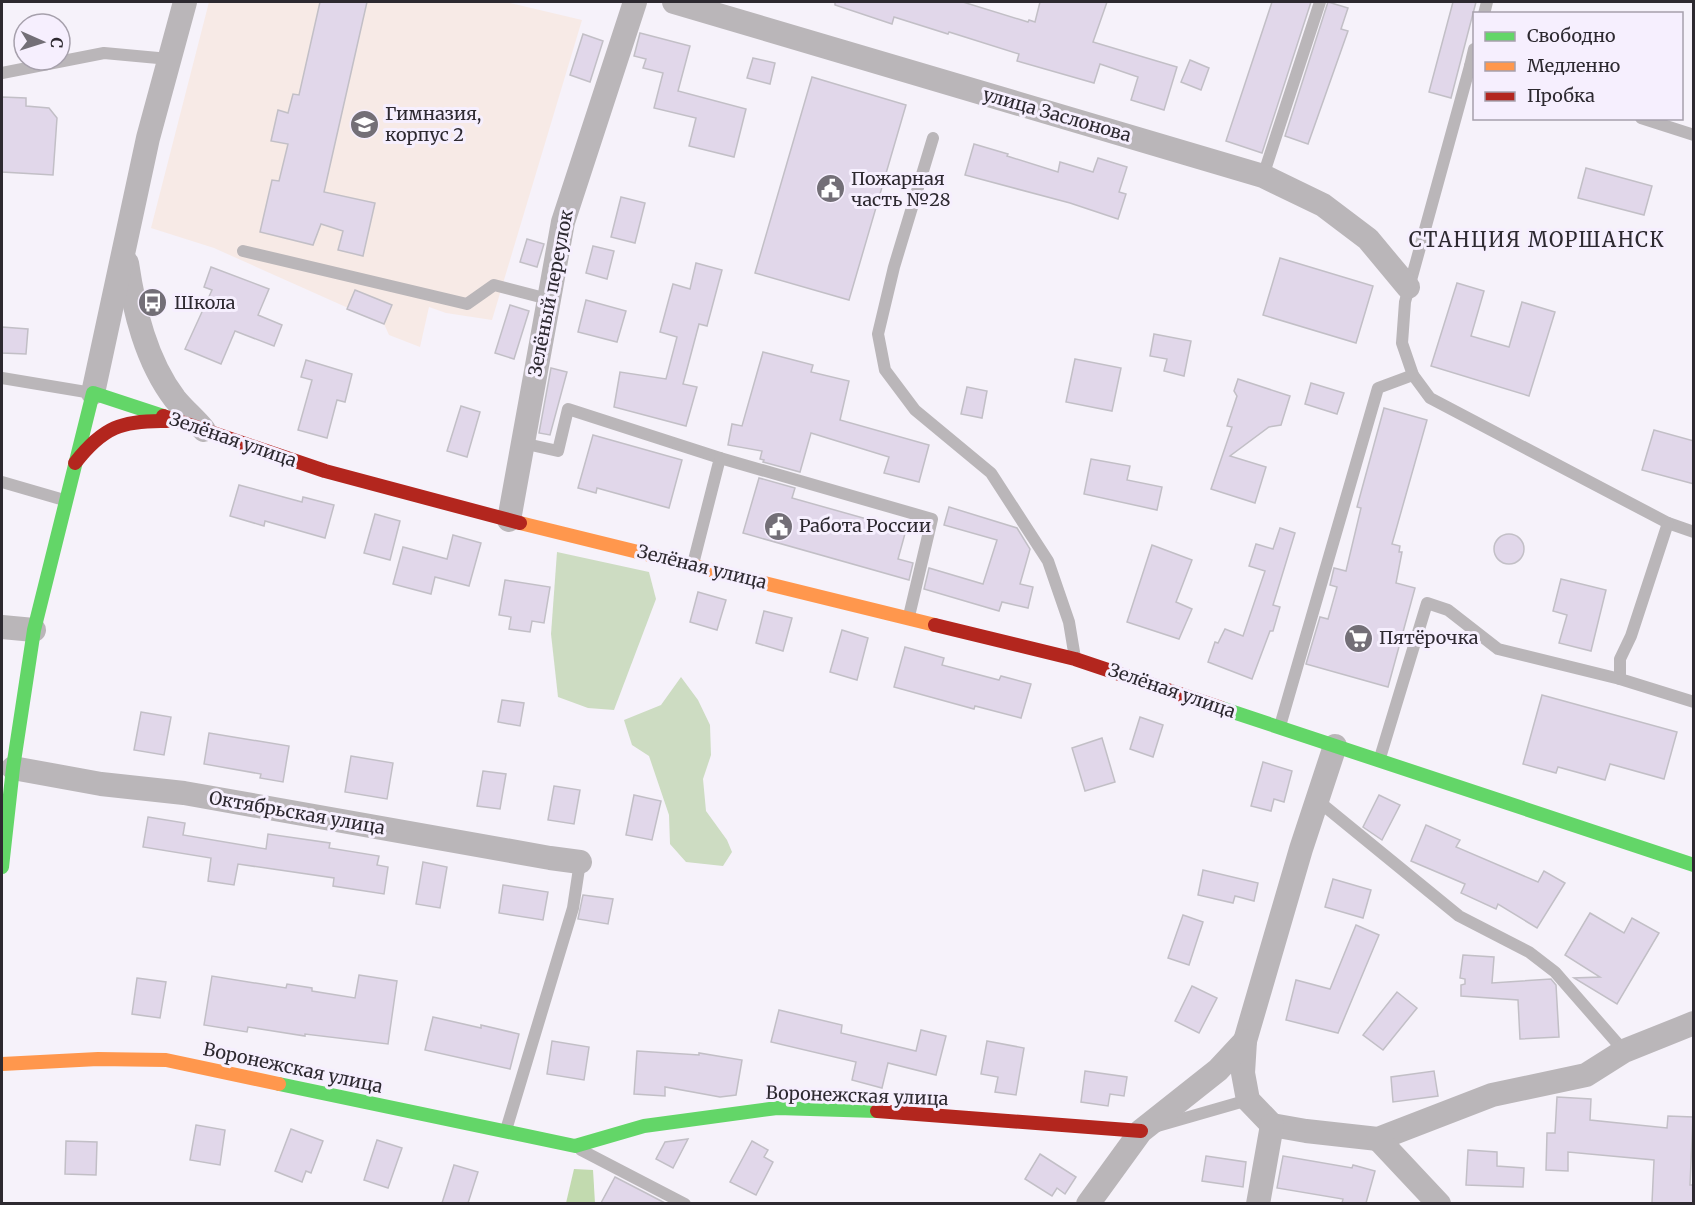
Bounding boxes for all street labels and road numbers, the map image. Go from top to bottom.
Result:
street label: улица Заслонова [980,82,1134,147]
street label: Зелёный переулок [523,207,578,378]
street label: Зелёная улица [167,407,300,472]
street label: Зелёная улица [635,539,770,594]
street label: Зелёная улица [1106,658,1239,723]
street label: Октябрьская улица [207,786,387,839]
street label: Воронежская улица [201,1037,385,1098]
street label: Воронежская улица [765,1081,949,1110]

